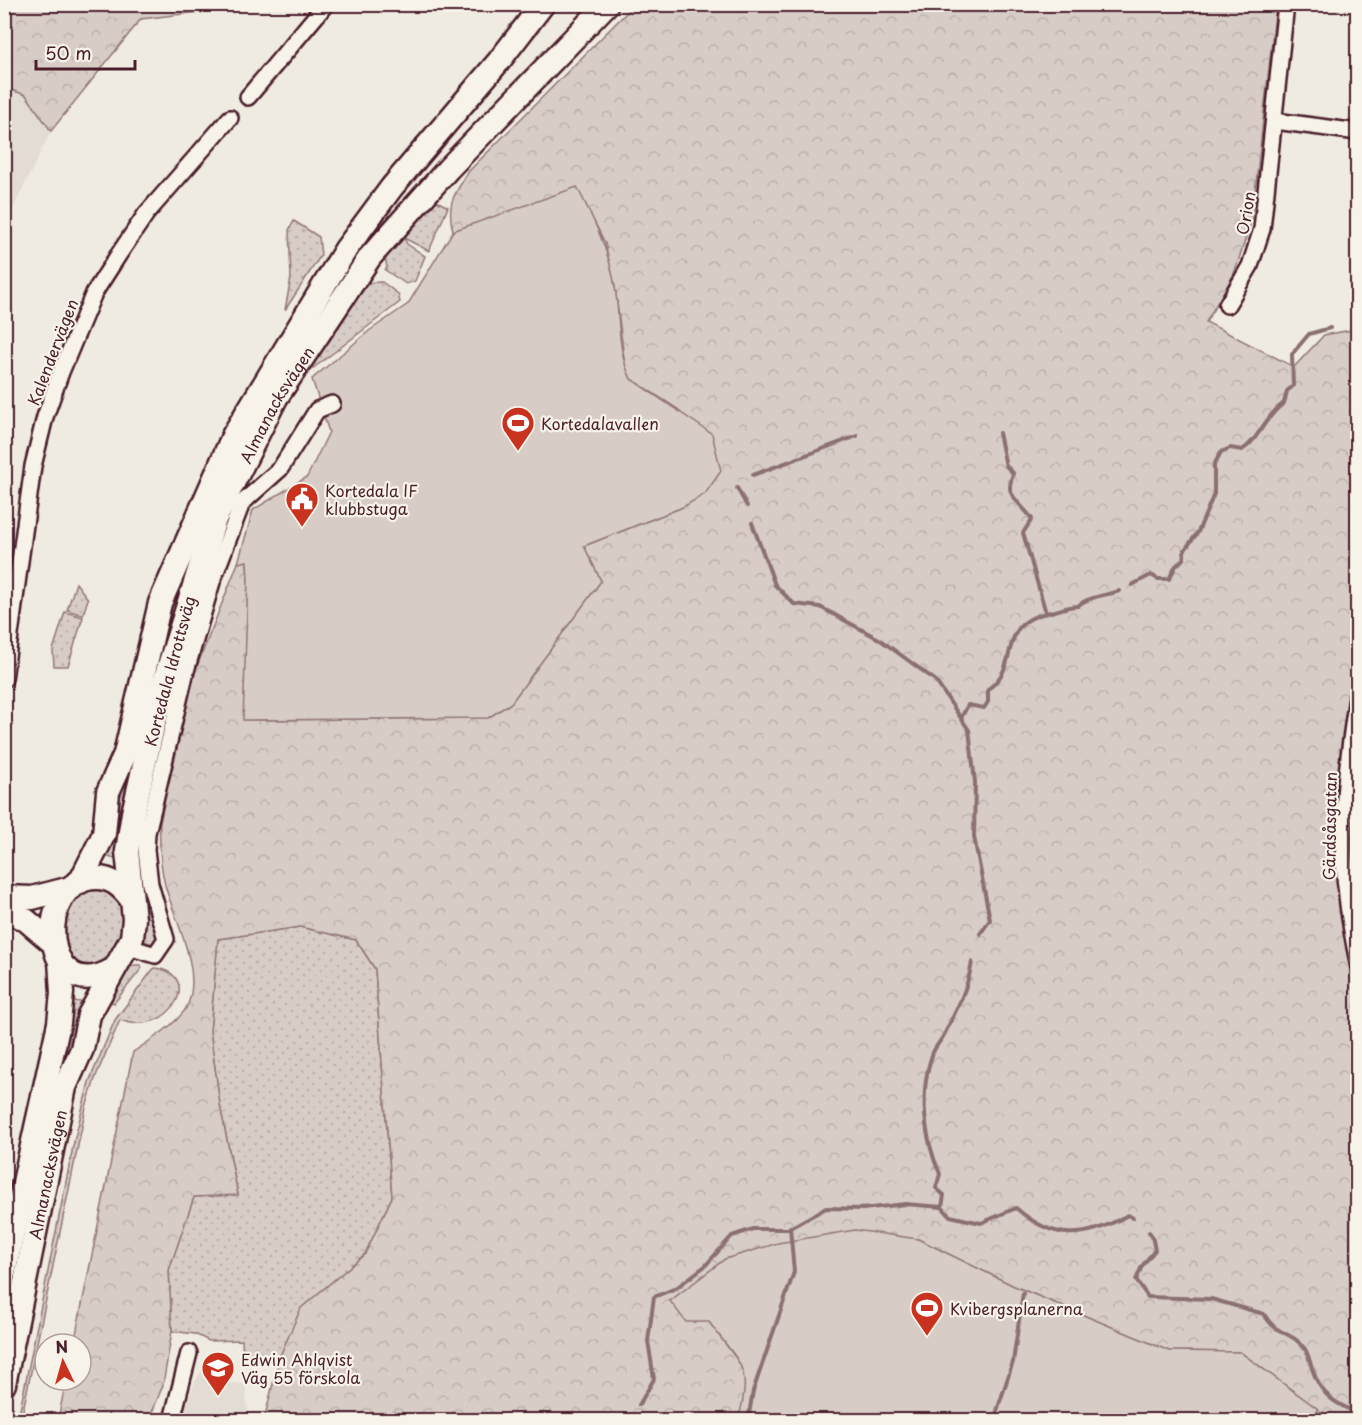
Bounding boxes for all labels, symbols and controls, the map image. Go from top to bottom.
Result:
scale bar [36,33,135,71]
text: 50 m [45,39,92,66]
street label: Orion [1229,189,1261,237]
street label: Kalendervägen [21,295,83,409]
street label: Almanacksvägen [233,341,319,467]
sports icon: Kortedalavallen [500,405,536,452]
place label: Kortedalavallen [541,411,659,435]
place label: Kortedala IF klubbstuga [325,478,418,520]
public building icon: Kortedala IF klubbstuga [284,481,320,528]
street label: Kortedala Idrottsväg [137,593,201,749]
street label: Gärdsåsgatan [1316,771,1342,881]
street label: Almanacksvägen [22,1107,72,1241]
sports icon: Kvibergsplanerna [909,1290,945,1337]
place label: Kvibergsplanerna [950,1296,1083,1320]
north arrow [33,1332,93,1392]
text: N [54,1334,69,1359]
place label: Edwin Ahlqvist Väg 55 förskola [241,1347,360,1389]
school or university icon: Edwin Ahlqvist Väg 55 förskola [200,1350,236,1397]

